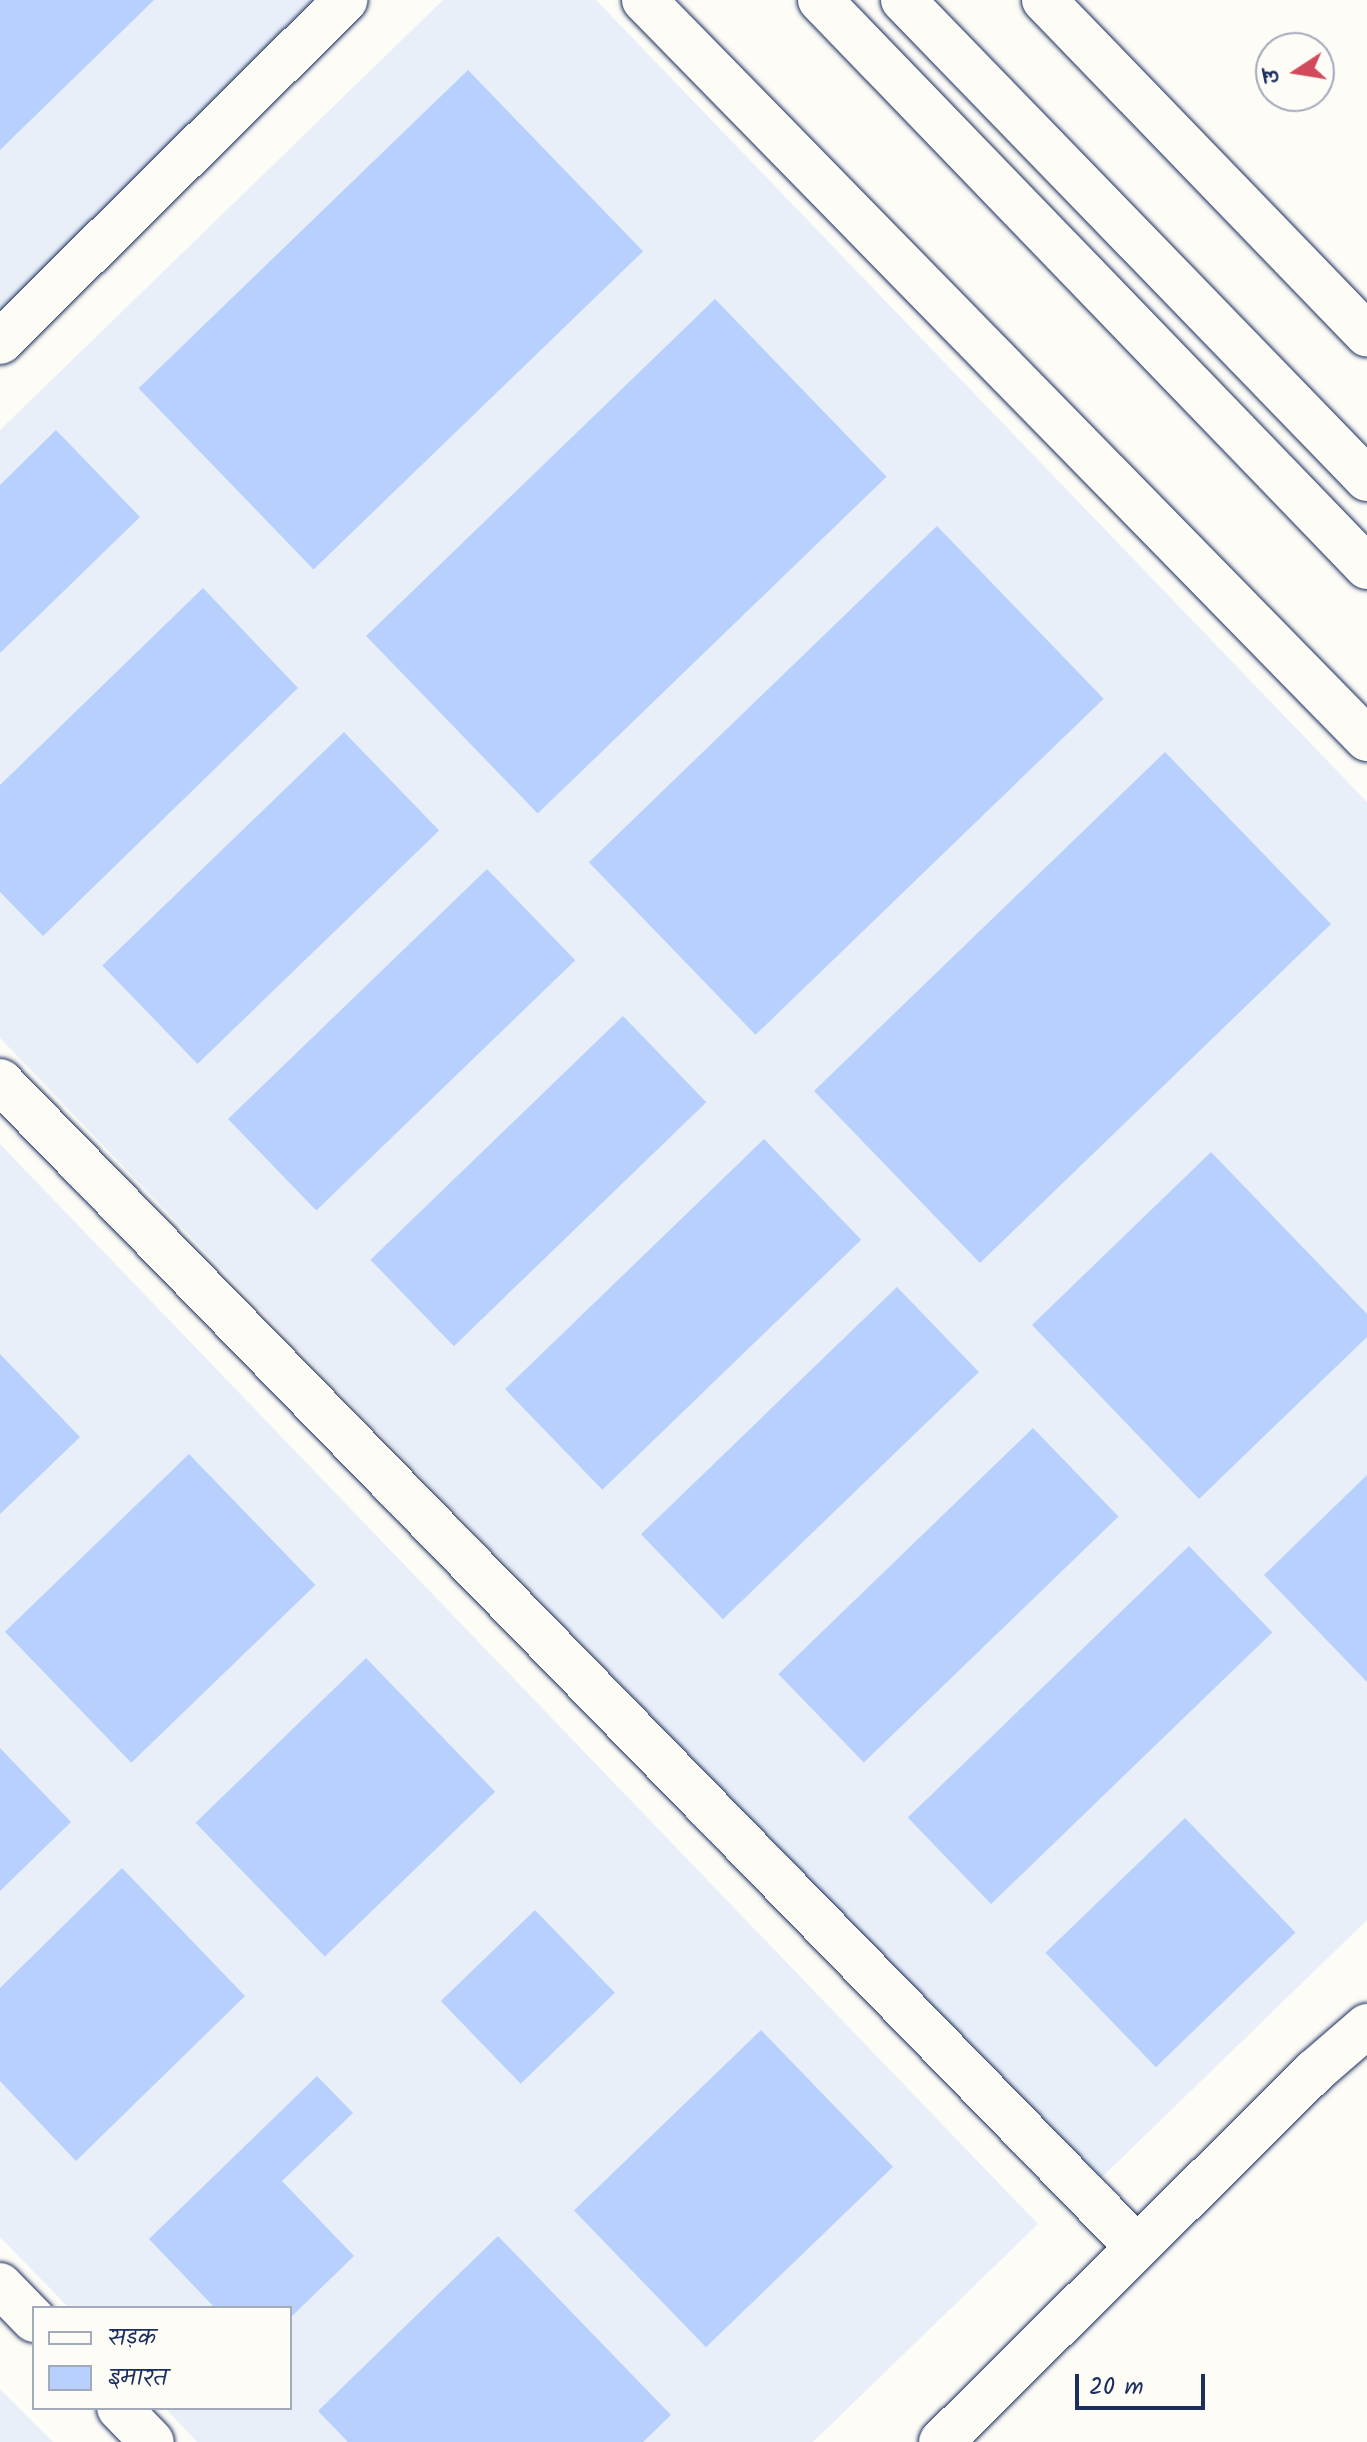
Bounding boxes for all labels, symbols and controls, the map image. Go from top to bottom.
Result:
north arrow [1255,32,1335,112]
text: उ [1254,66,1292,87]
legend [32,2306,292,2410]
text: सड़क [108,2319,156,2358]
scale bar [1079,2358,1209,2408]
text: इमारत [108,2359,167,2398]
text: 20 m [1089,2368,1144,2407]

